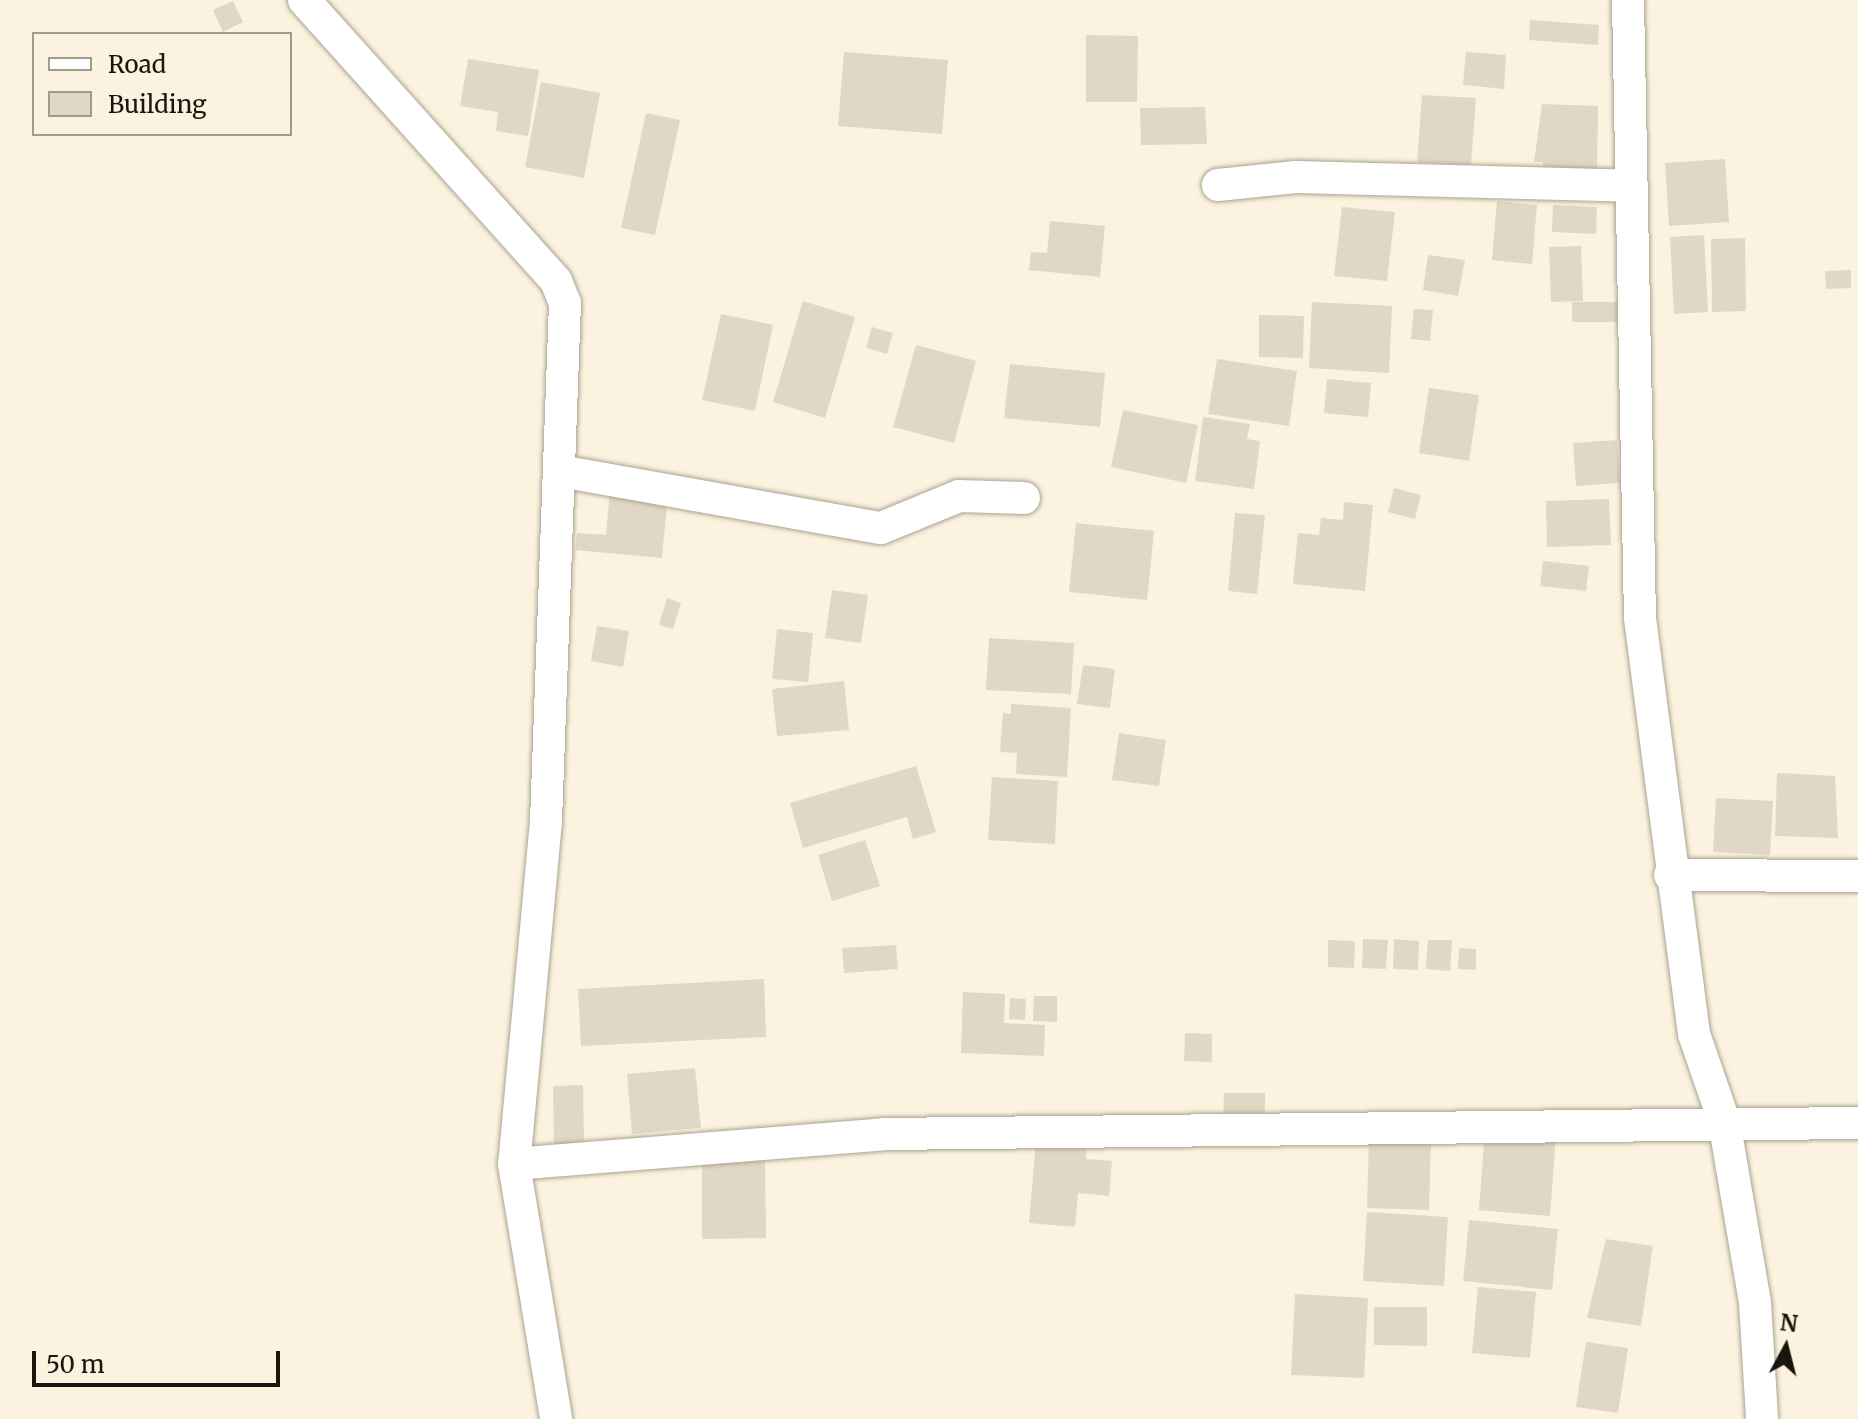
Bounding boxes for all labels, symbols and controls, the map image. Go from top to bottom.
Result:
legend [32,32,292,136]
text: Road [108,49,166,80]
text: Building [108,89,207,120]
north arrow [1746,1307,1826,1387]
text: N [1779,1308,1799,1338]
scale bar [36,1335,284,1385]
text: 50 m [46,1349,105,1380]

